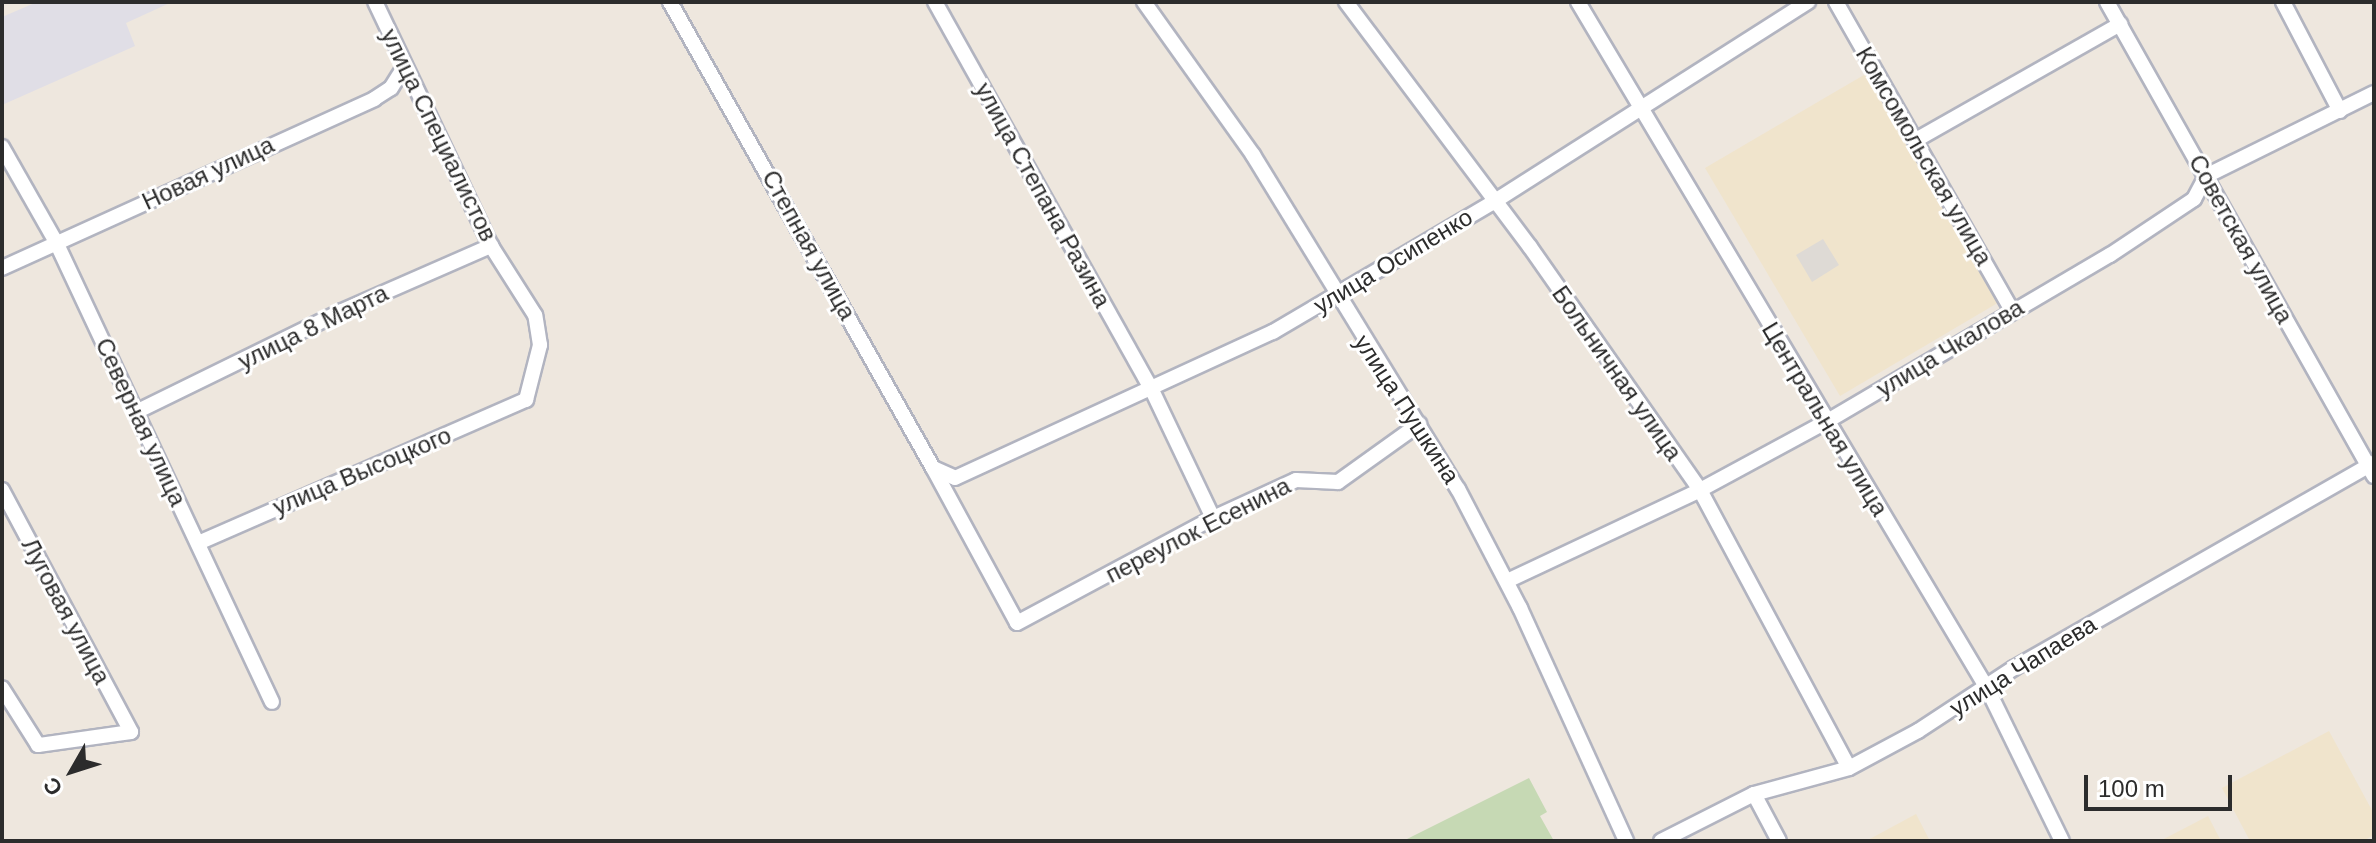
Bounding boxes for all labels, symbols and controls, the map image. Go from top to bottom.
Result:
street label: улица Специалистов [375,24,503,246]
street label: Комсомольская улица [1850,42,1998,270]
street label: улица Степана Разина [969,77,1117,313]
street label: Новая улица [137,130,279,216]
street label: Советская улица [2183,150,2299,328]
street label: Степная улица [756,165,862,325]
street label: улица Осипенко [1308,202,1478,320]
street label: улица 8 Марта [233,278,393,376]
street label: Больничная улица [1546,280,1688,466]
street label: улица Чкалова [1871,293,2029,403]
street label: Центральная улица [1756,317,1894,521]
street label: улица Пушкина [1348,329,1466,489]
street label: Северная улица [89,333,193,511]
street label: улица Высоцкого [268,420,456,522]
street label: переулок Есенина [1101,471,1295,589]
street label: Луговая улица [15,533,117,689]
street label: улица Чапаева [1944,609,2102,723]
north arrow [32,731,112,811]
scale bar [2088,759,2236,809]
text: С [38,772,68,800]
text: 100 m [2098,775,2165,802]

